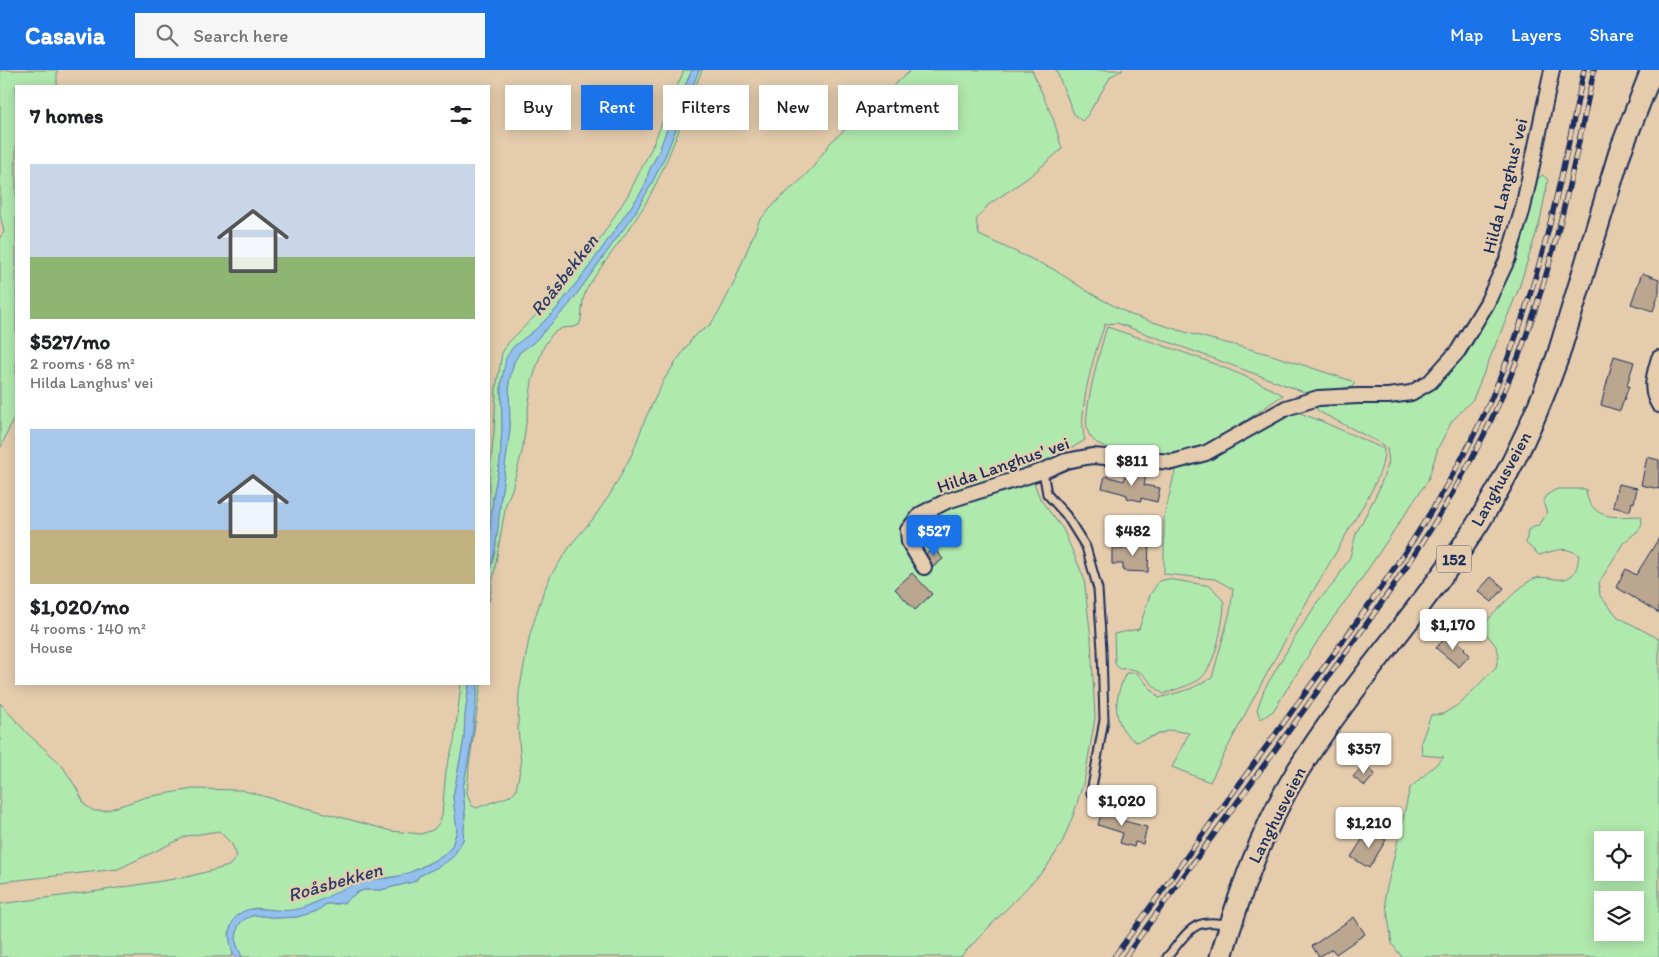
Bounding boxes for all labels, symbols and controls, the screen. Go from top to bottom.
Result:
search box [135,13,485,58]
text: Casavia [25,21,105,50]
icon: search [153,21,181,49]
text: Search here [193,24,288,47]
text: Map [1450,24,1483,46]
text: Layers [1511,24,1561,46]
text: Share [1589,24,1634,46]
chip: Buy [505,85,571,130]
chip: Rent [581,85,653,130]
chip: Filters [663,85,749,130]
chip: New [759,85,828,130]
chip: Apartment [838,85,958,130]
icon: filters [447,101,475,129]
text: 7 homes [30,103,104,128]
street label: Hilda Langhus' vei [1478,116,1532,256]
icon: home [208,196,298,286]
water label: Roåsbekken [525,229,604,320]
text: $527/mo [30,329,110,354]
text: 2 rooms · 68 m² [30,354,135,373]
text: Hilda Langhus' vei [30,373,153,392]
street label: Langhusveien [1466,427,1536,531]
street label: Hilda Langhus' vei [934,432,1072,498]
pin: $811 [1102,444,1162,487]
text: $811 [1116,451,1148,470]
icon: home [208,461,298,551]
pin: $527 [904,514,964,557]
pin: $482 [1103,514,1163,557]
text: $527 [918,521,950,540]
text: $482 [1116,521,1150,540]
road number: 152 [1436,546,1472,572]
text: $1,020/mo [30,594,129,619]
pin: $1,170 [1412,608,1494,651]
text: $1,170 [1431,615,1475,634]
text: 4 rooms · 140 m² [30,619,146,638]
text: House [30,638,73,657]
pin: $357 [1334,732,1394,775]
text: $357 [1347,739,1381,758]
street label: Langhusveien [1243,763,1311,867]
pin: $1,020 [1081,784,1163,827]
text: $1,020 [1098,791,1146,810]
pin: $1,210 [1328,806,1410,849]
text: $1,210 [1346,813,1392,832]
map controls [1594,831,1644,941]
button: locate [1594,831,1644,881]
water label: Roåsbekken [285,857,386,906]
button: layers [1594,891,1644,941]

